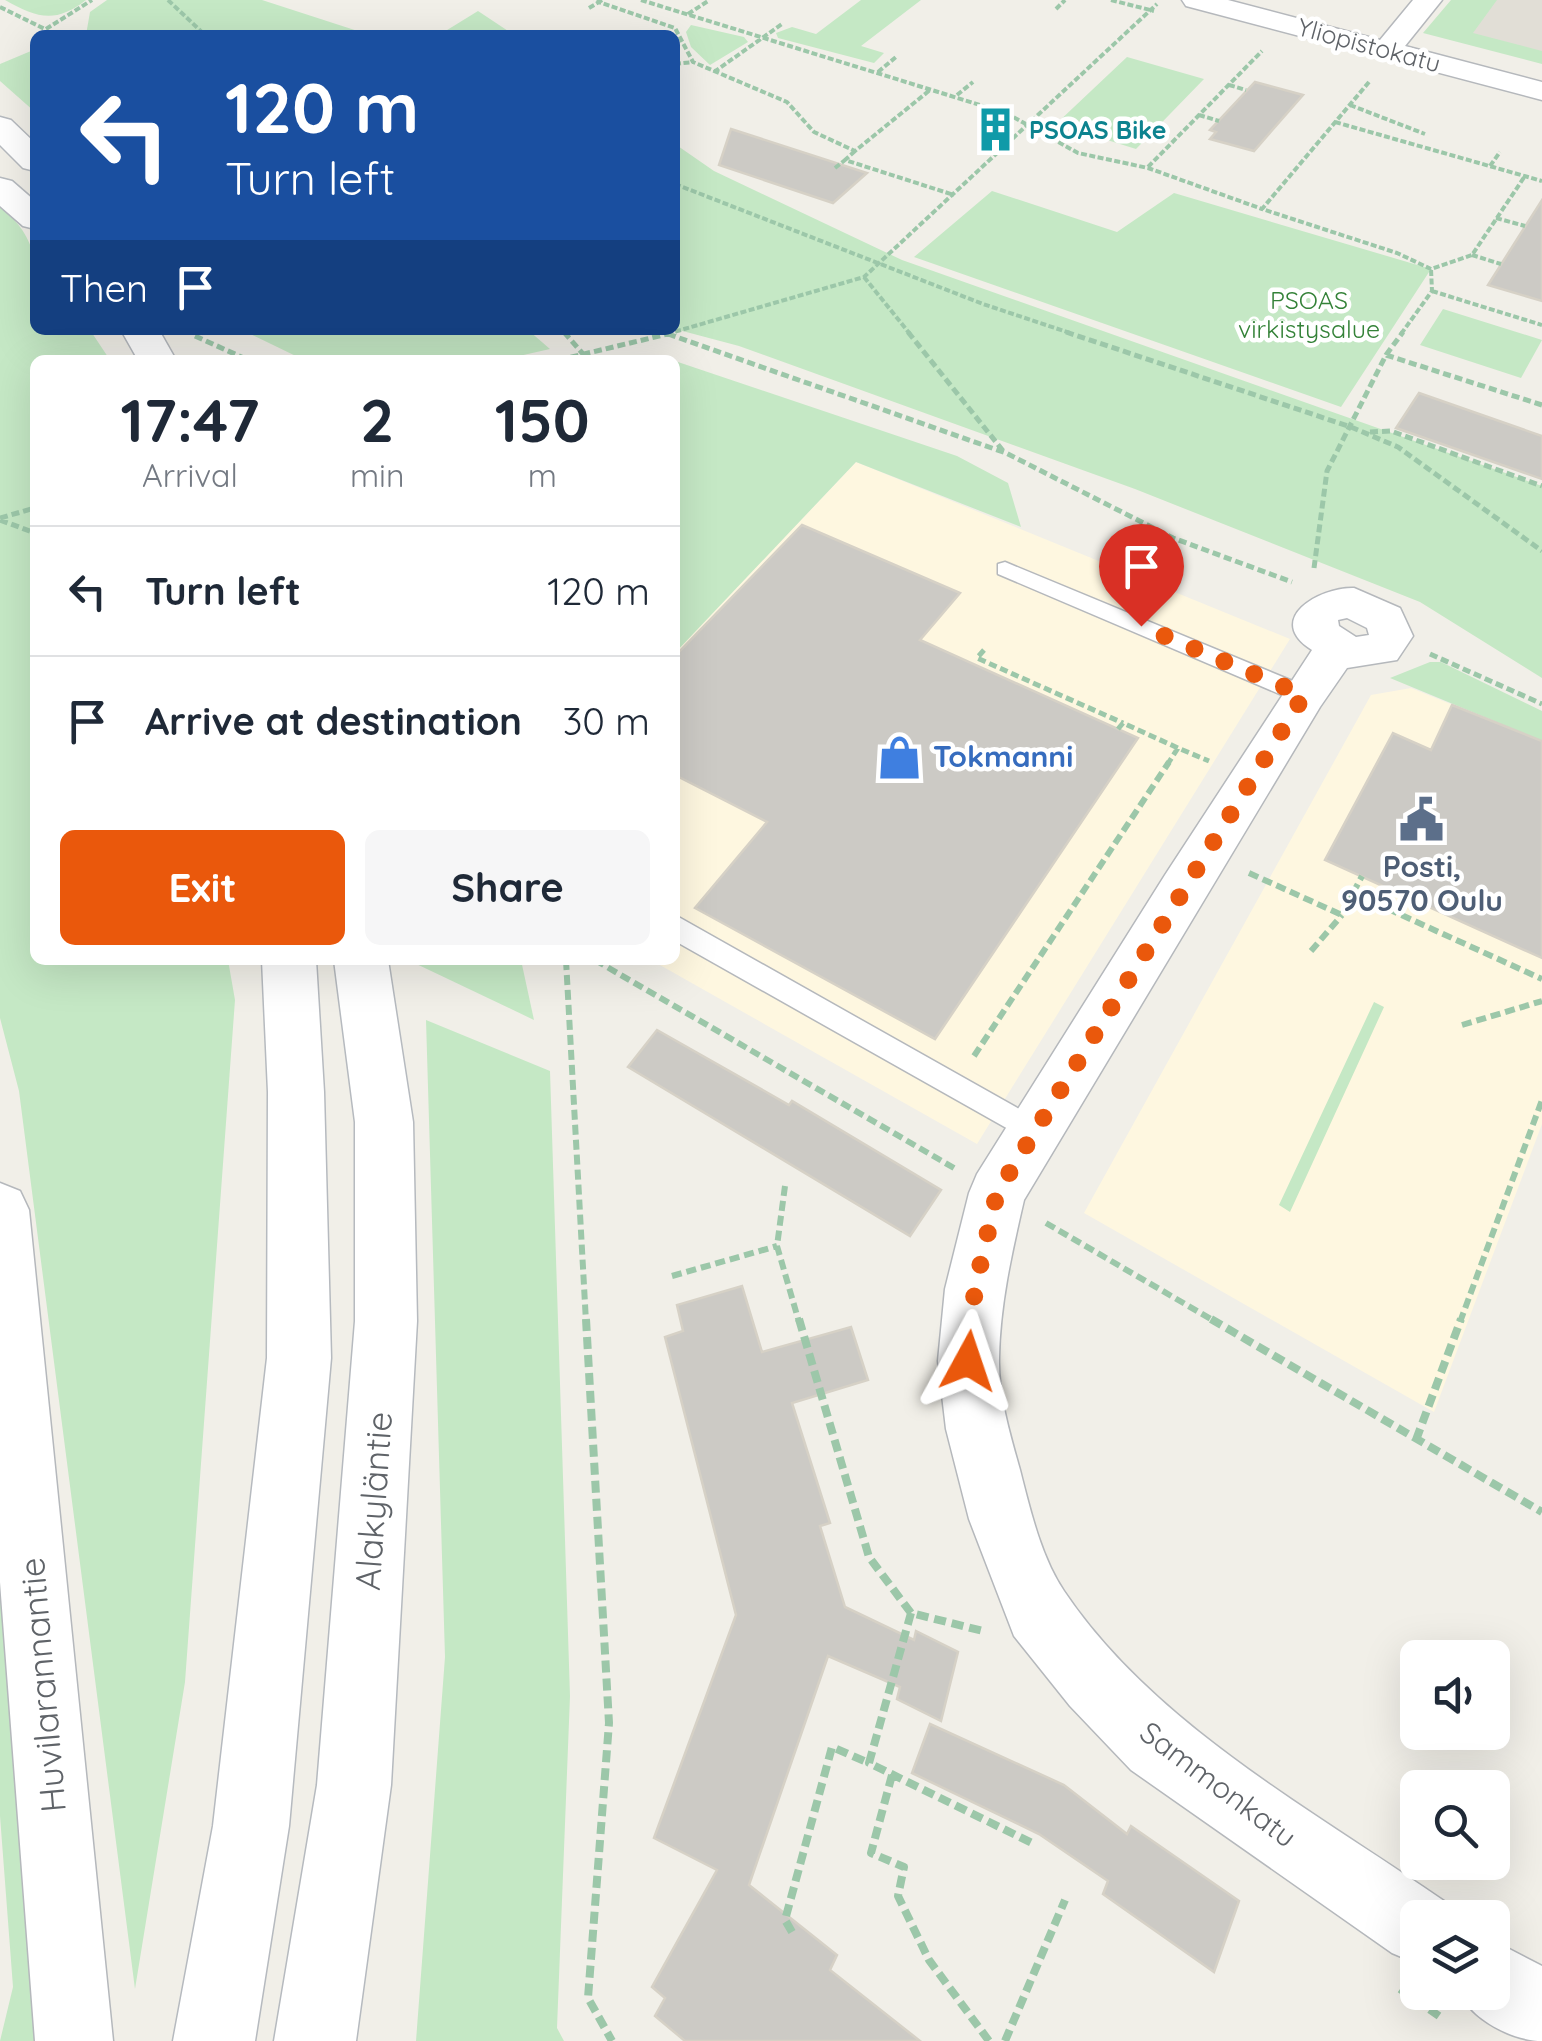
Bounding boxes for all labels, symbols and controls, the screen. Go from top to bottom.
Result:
street label: Yliopistokatu [1294,11,1444,79]
text: 120 m [225,63,419,151]
icon: left [60,70,190,200]
building icon: PSOAS Bike [972,106,1020,154]
place label: PSOAS Bike [1029,114,1166,145]
text: Turn left [225,150,395,206]
icon: arrive [168,260,223,315]
text: Then [60,264,148,312]
park label: PSOAS virkistysalue [1238,284,1380,344]
text: 17:47 [120,382,260,457]
text: 2 [360,382,394,457]
text: 150 [495,382,590,457]
text: Arrival [142,455,238,495]
text: min [350,455,404,495]
text: m [528,455,557,495]
pin [1099,524,1184,627]
icon: arrive [1114,539,1169,594]
icon: left [60,564,115,619]
text: Turn left [145,567,301,615]
text: 120 m [547,567,650,615]
icon: arrive [60,694,115,749]
text: Arrive at destination [145,697,522,745]
text: 30 m [562,697,650,745]
shop icon: Tokmanni [876,733,924,781]
place label: Tokmanni [933,737,1073,775]
public building icon: Posti, 90570 Oulu [1398,796,1446,844]
button: Exit [60,830,345,945]
button: Share [365,830,650,945]
place label: Posti, 90570 Oulu [1341,847,1503,919]
position arrow [916,1309,1020,1413]
street label: Alakyläntie [345,1410,401,1592]
street label: Huvilarannantie [9,1556,75,1814]
map controls [1400,1640,1510,2010]
button: sound [1400,1640,1510,1750]
street label: Sammonkatu [1133,1713,1305,1856]
button: search [1400,1770,1510,1880]
button: layers [1400,1900,1510,2010]

